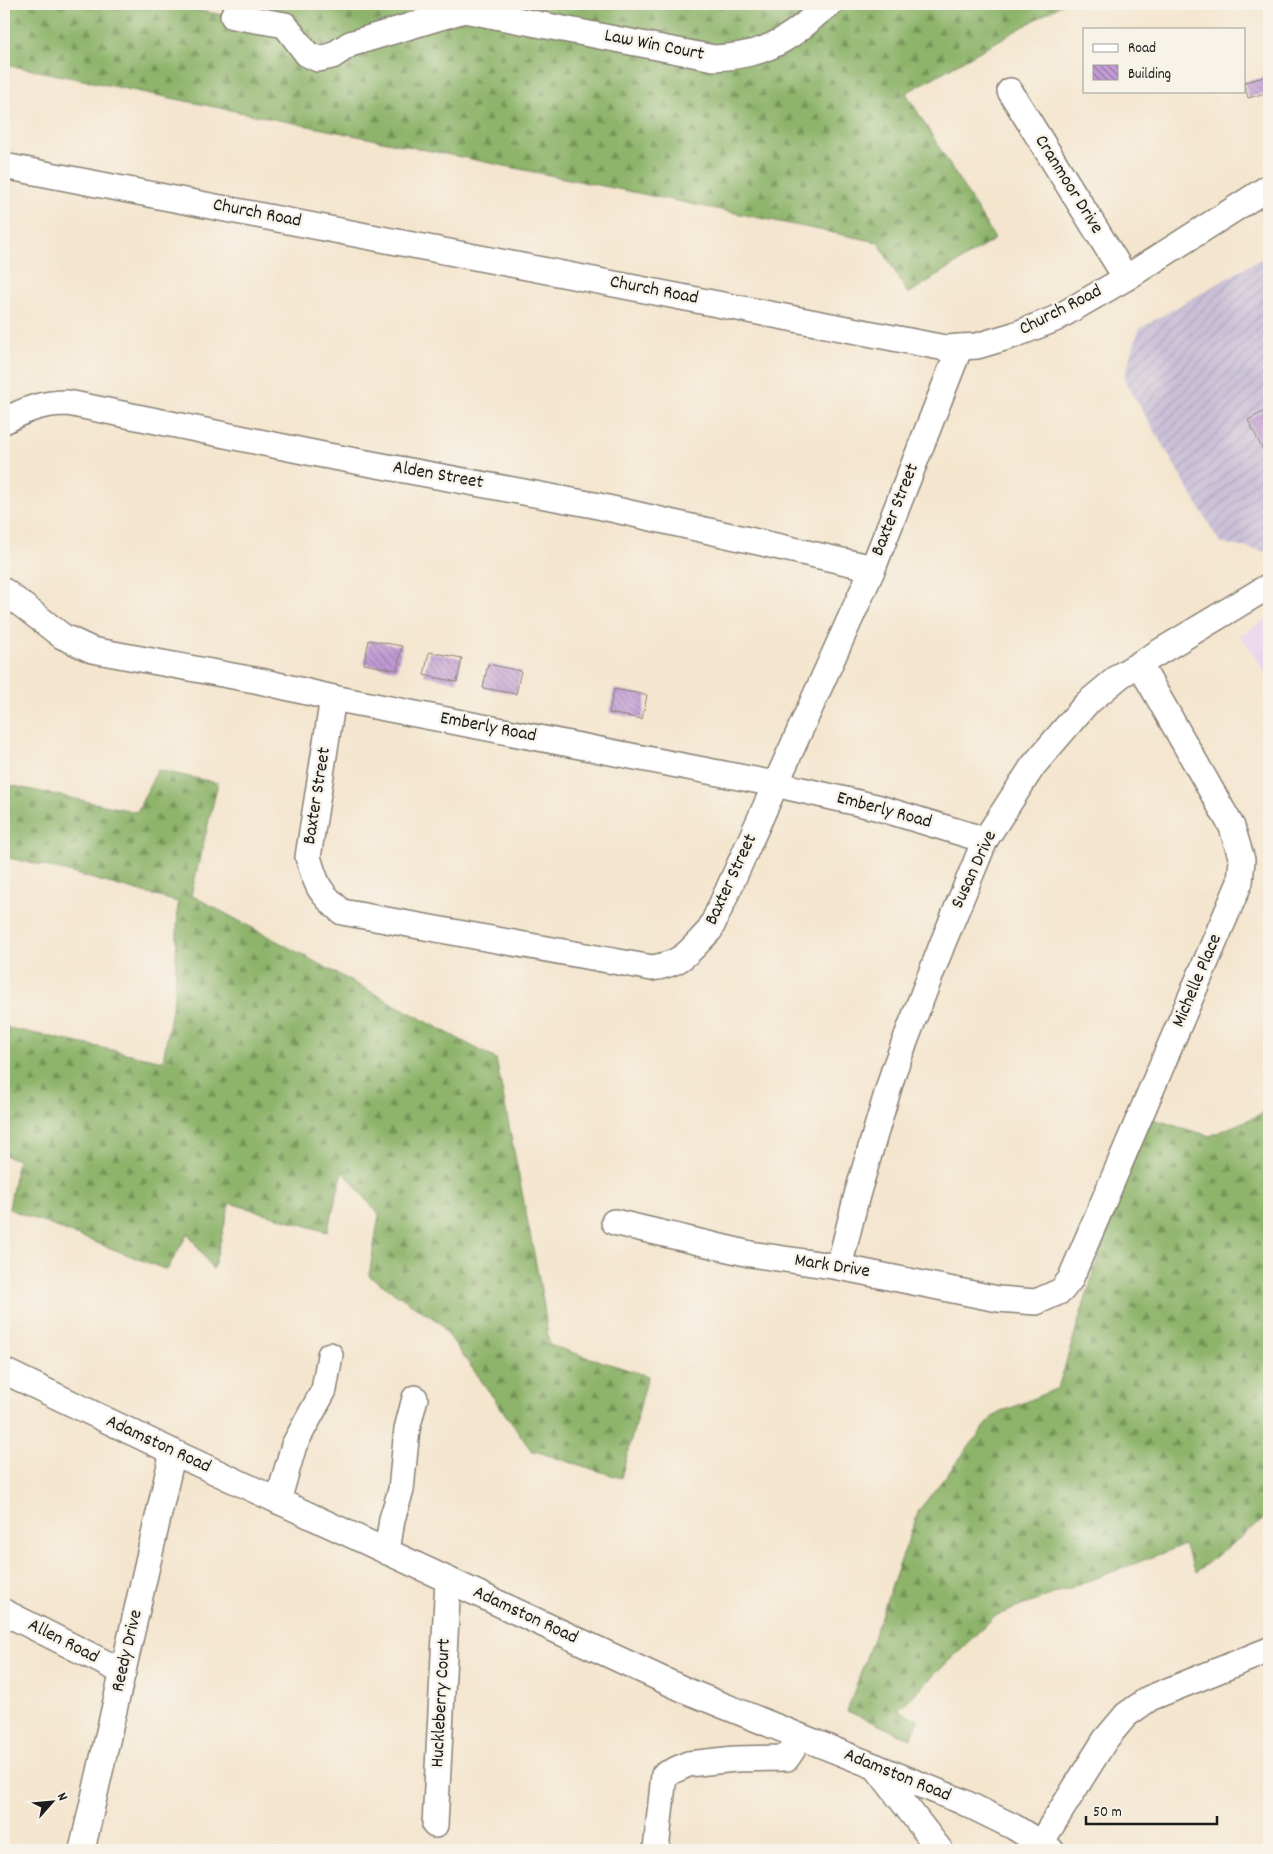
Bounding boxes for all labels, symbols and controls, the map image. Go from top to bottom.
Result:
street label: Law Win Court [602,23,706,69]
legend [1083,28,1246,92]
text: Road [1128,38,1156,60]
text: Building [1128,64,1171,86]
street label: Cranmoor Drive [1027,130,1109,240]
street label: Church Road [210,192,304,236]
street label: Church Road [607,269,701,313]
street label: Church Road [1015,279,1107,343]
street label: Alden Street [391,455,485,497]
street label: Baxter Street [865,460,927,560]
street label: Emberly Road [438,705,538,751]
street label: Baxter Street [297,746,339,846]
street label: Emberly Road [833,785,935,837]
street label: Susan Drive [945,827,1005,913]
street label: Baxter Street [699,830,765,930]
street label: Michelle Place [1166,930,1230,1032]
street label: Mark Drive [792,1248,872,1286]
street label: Adamston Road [101,1409,215,1481]
street label: Adamston Road [468,1580,582,1652]
street label: Reedy Drive [105,1607,151,1695]
street label: Allen Road [23,1613,103,1671]
street label: Huckleberry Court [425,1638,459,1768]
street label: Adamston Road [839,1742,955,1810]
north arrow [28,1776,78,1826]
text: N [51,1789,72,1805]
scale bar [1086,1794,1217,1826]
text: 50 m [1093,1802,1122,1824]

